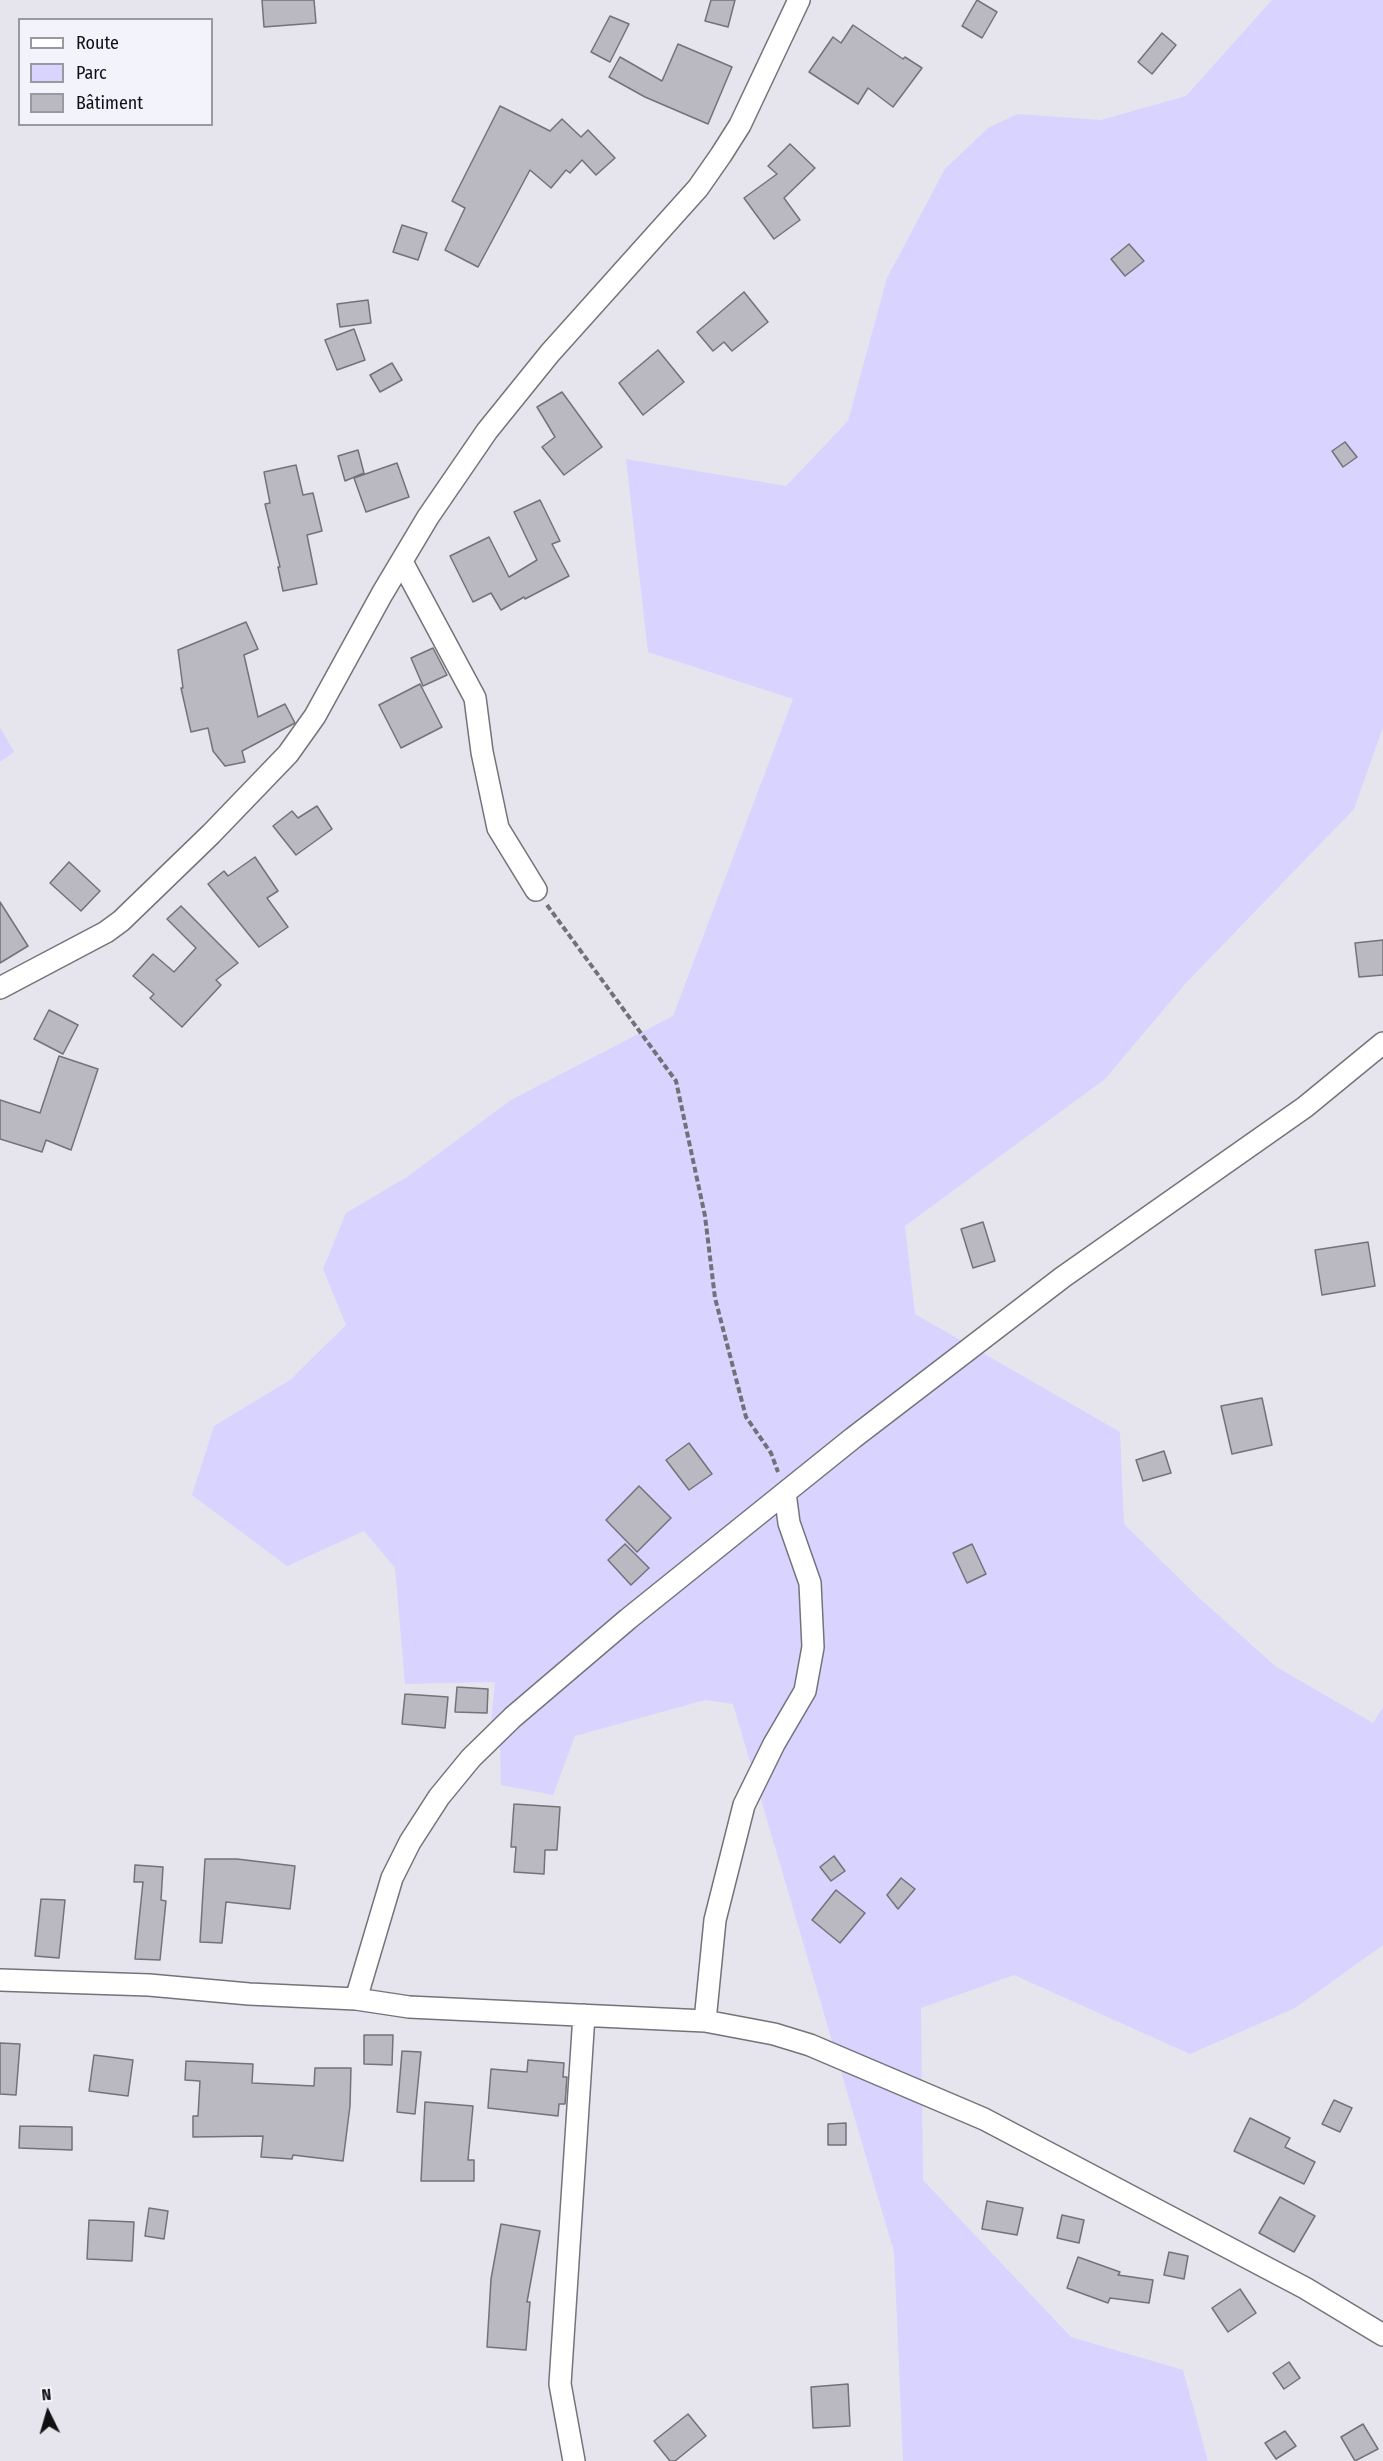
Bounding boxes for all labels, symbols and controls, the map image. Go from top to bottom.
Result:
legend [18,18,213,126]
text: Route [76,32,119,54]
text: Parc [76,62,107,84]
text: Bâtiment [76,92,143,114]
north arrow [18,2383,78,2443]
text: N [41,2385,52,2404]

